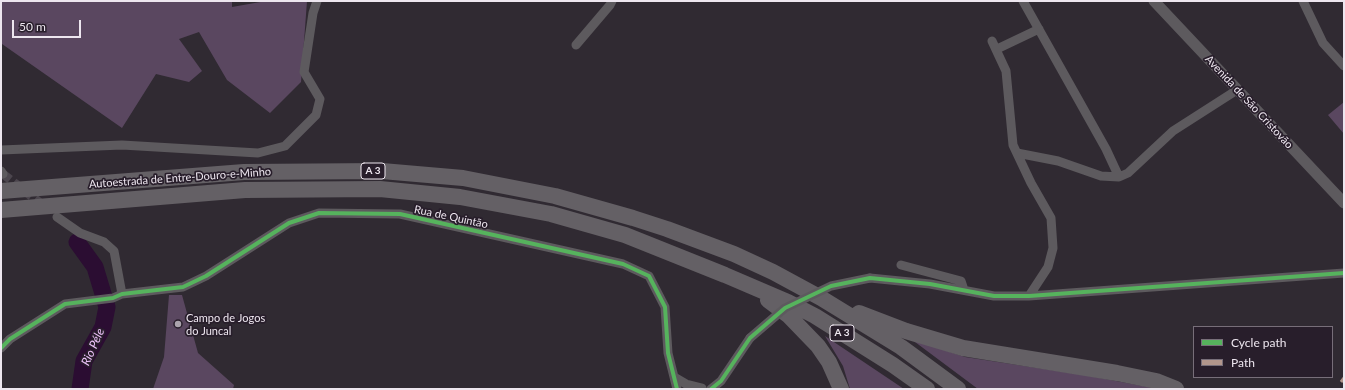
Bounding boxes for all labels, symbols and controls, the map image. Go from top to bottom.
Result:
scale bar [14,12,83,38]
text: 50 m [19,19,46,34]
street label: Avenida de São Cristovão [1202,53,1296,151]
road number: A 3 [361,163,385,179]
street label: Autoestrada de Entre-Douro-e-Minho [88,165,272,191]
street label: Rua de Quintão [413,203,489,231]
place label: Campo de Jogos do Juncal [186,311,265,337]
marker: Campo de Jogos do Juncal [173,319,183,329]
road number: A 3 [830,325,854,341]
water label: Rio Péle [78,326,108,368]
legend [1193,326,1333,378]
text: Cycle path [1231,335,1286,350]
text: Path [1231,355,1255,370]

